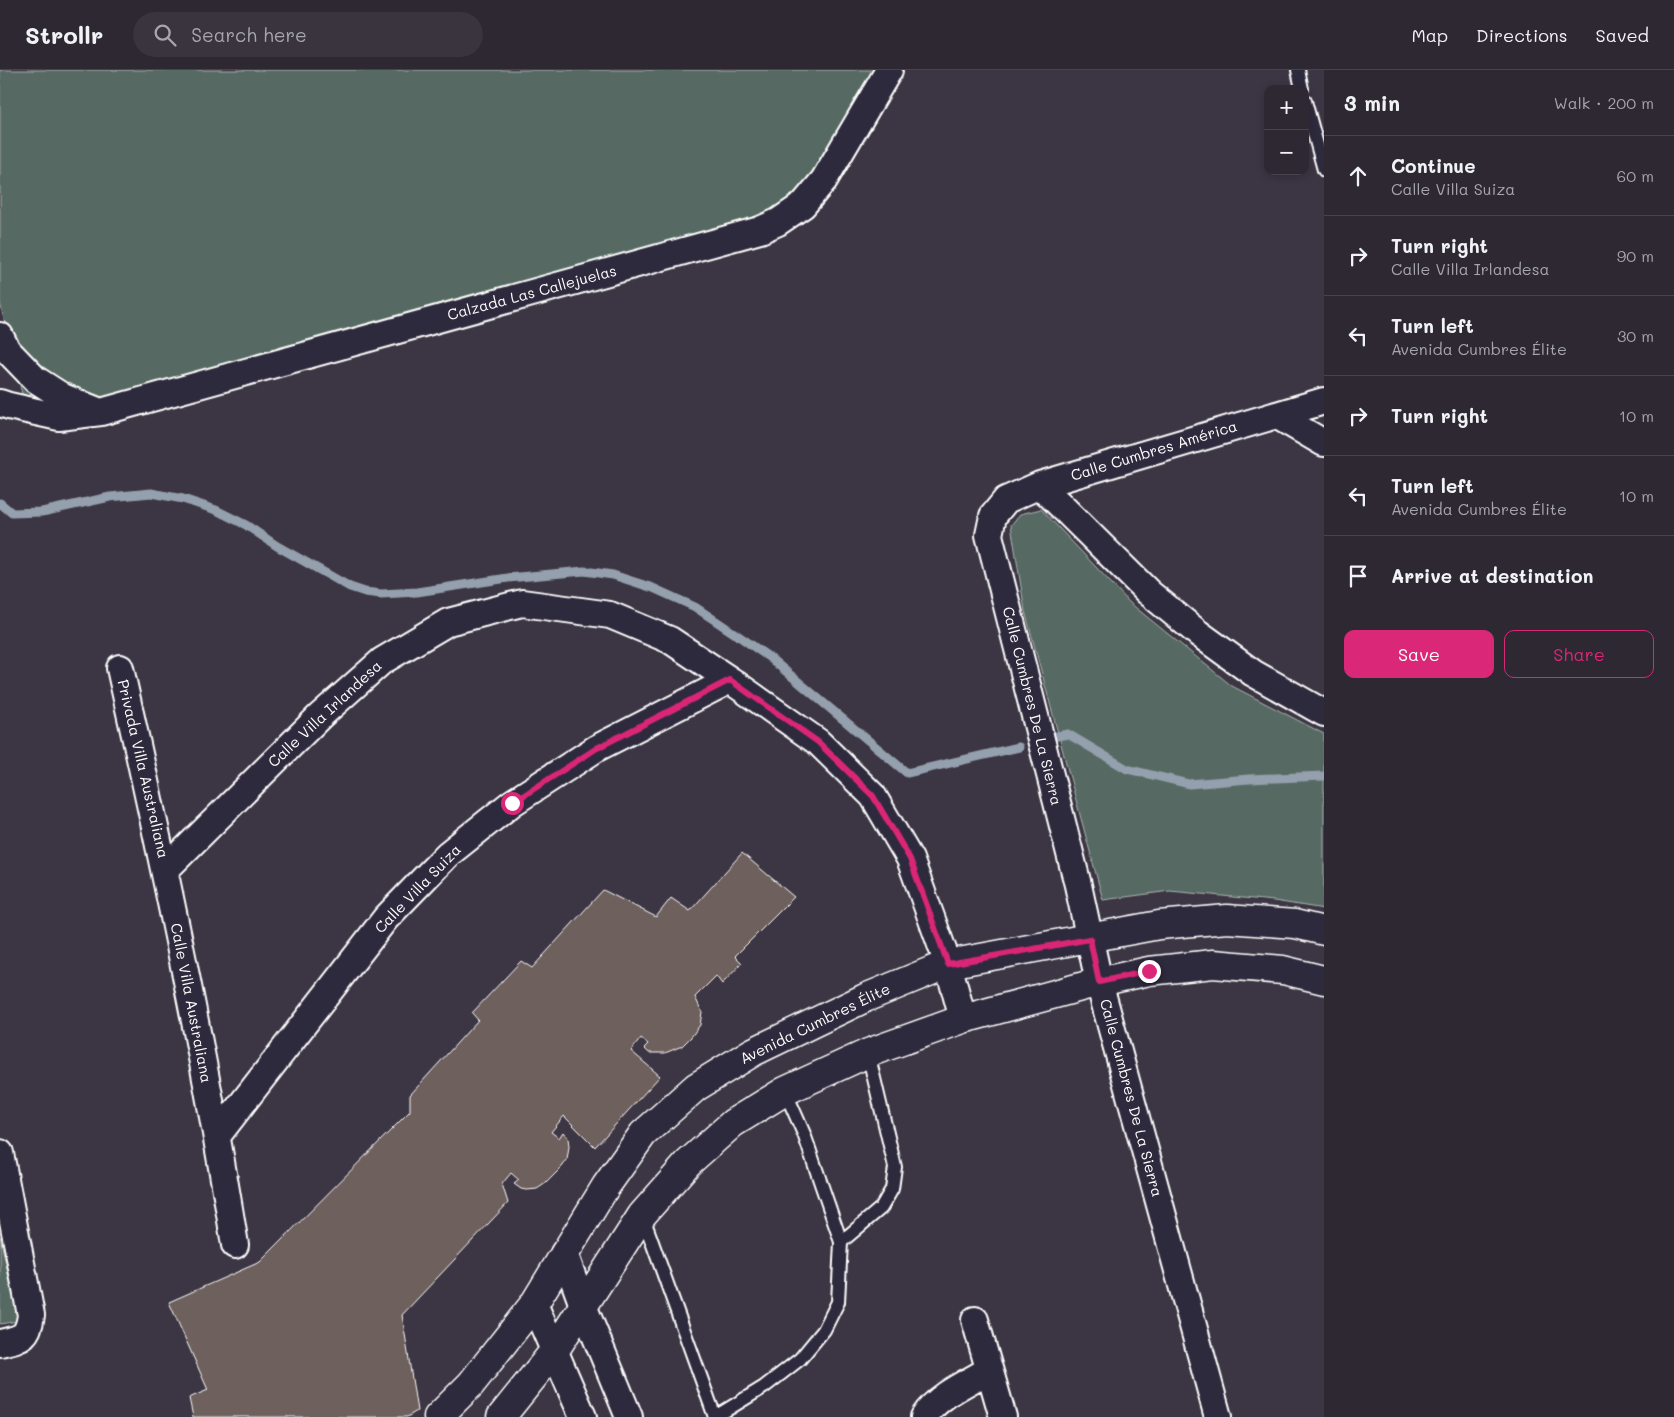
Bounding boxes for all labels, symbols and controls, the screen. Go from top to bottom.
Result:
search box [133,12,483,57]
text: Strollr [25,19,103,50]
icon: search [151,21,179,49]
text: Search here [191,22,307,47]
text: Map [1411,23,1448,47]
text: Directions [1476,23,1568,47]
text: Saved [1596,23,1649,47]
map controls [1264,85,1309,175]
button: + [1264,85,1309,130]
text: 3 min [1344,89,1400,116]
text: Walk · 200 m [1554,92,1654,113]
button: − [1264,130,1309,175]
text: Continue [1391,153,1476,178]
icon: ahead [1344,162,1372,190]
text: 60 m [1617,165,1654,186]
text: Calle Villa Suiza [1391,178,1515,199]
text: Turn right [1391,233,1488,258]
icon: right [1344,242,1372,270]
text: 90 m [1617,245,1654,266]
text: Calle Villa Irlandesa [1391,258,1549,279]
street label: Calzada Las Callejuelas [445,260,619,324]
text: Turn left [1391,313,1474,338]
icon: left [1344,322,1372,350]
text: 30 m [1617,325,1654,346]
text: Avenida Cumbres Élite [1391,338,1567,359]
icon: right [1344,402,1372,430]
text: Turn right [1391,403,1488,428]
text: 10 m [1619,405,1654,426]
street label: Calle Cumbres América [1068,415,1239,485]
text: Turn left [1391,473,1474,498]
icon: left [1344,482,1372,510]
text: 10 m [1619,485,1654,506]
text: Avenida Cumbres Élite [1391,498,1567,519]
icon: arrive [1344,562,1372,590]
text: Arrive at destination [1391,563,1594,588]
street label: Calle Cumbres De La Sierra [999,604,1067,807]
button: Save [1344,630,1494,678]
button: Share [1504,630,1654,678]
street label: Calle Villa Irlandesa [263,655,385,771]
street label: Privada Villa Australiana [114,677,174,860]
route start [501,792,524,815]
street label: Calle Villa Suiza [370,839,465,937]
street label: Calle Villa Australiana [167,921,217,1084]
route end [1138,960,1161,983]
street label: Avenida Cumbres Élite [736,978,893,1068]
street label: Calle Cumbres De La Sierra [1096,997,1168,1199]

